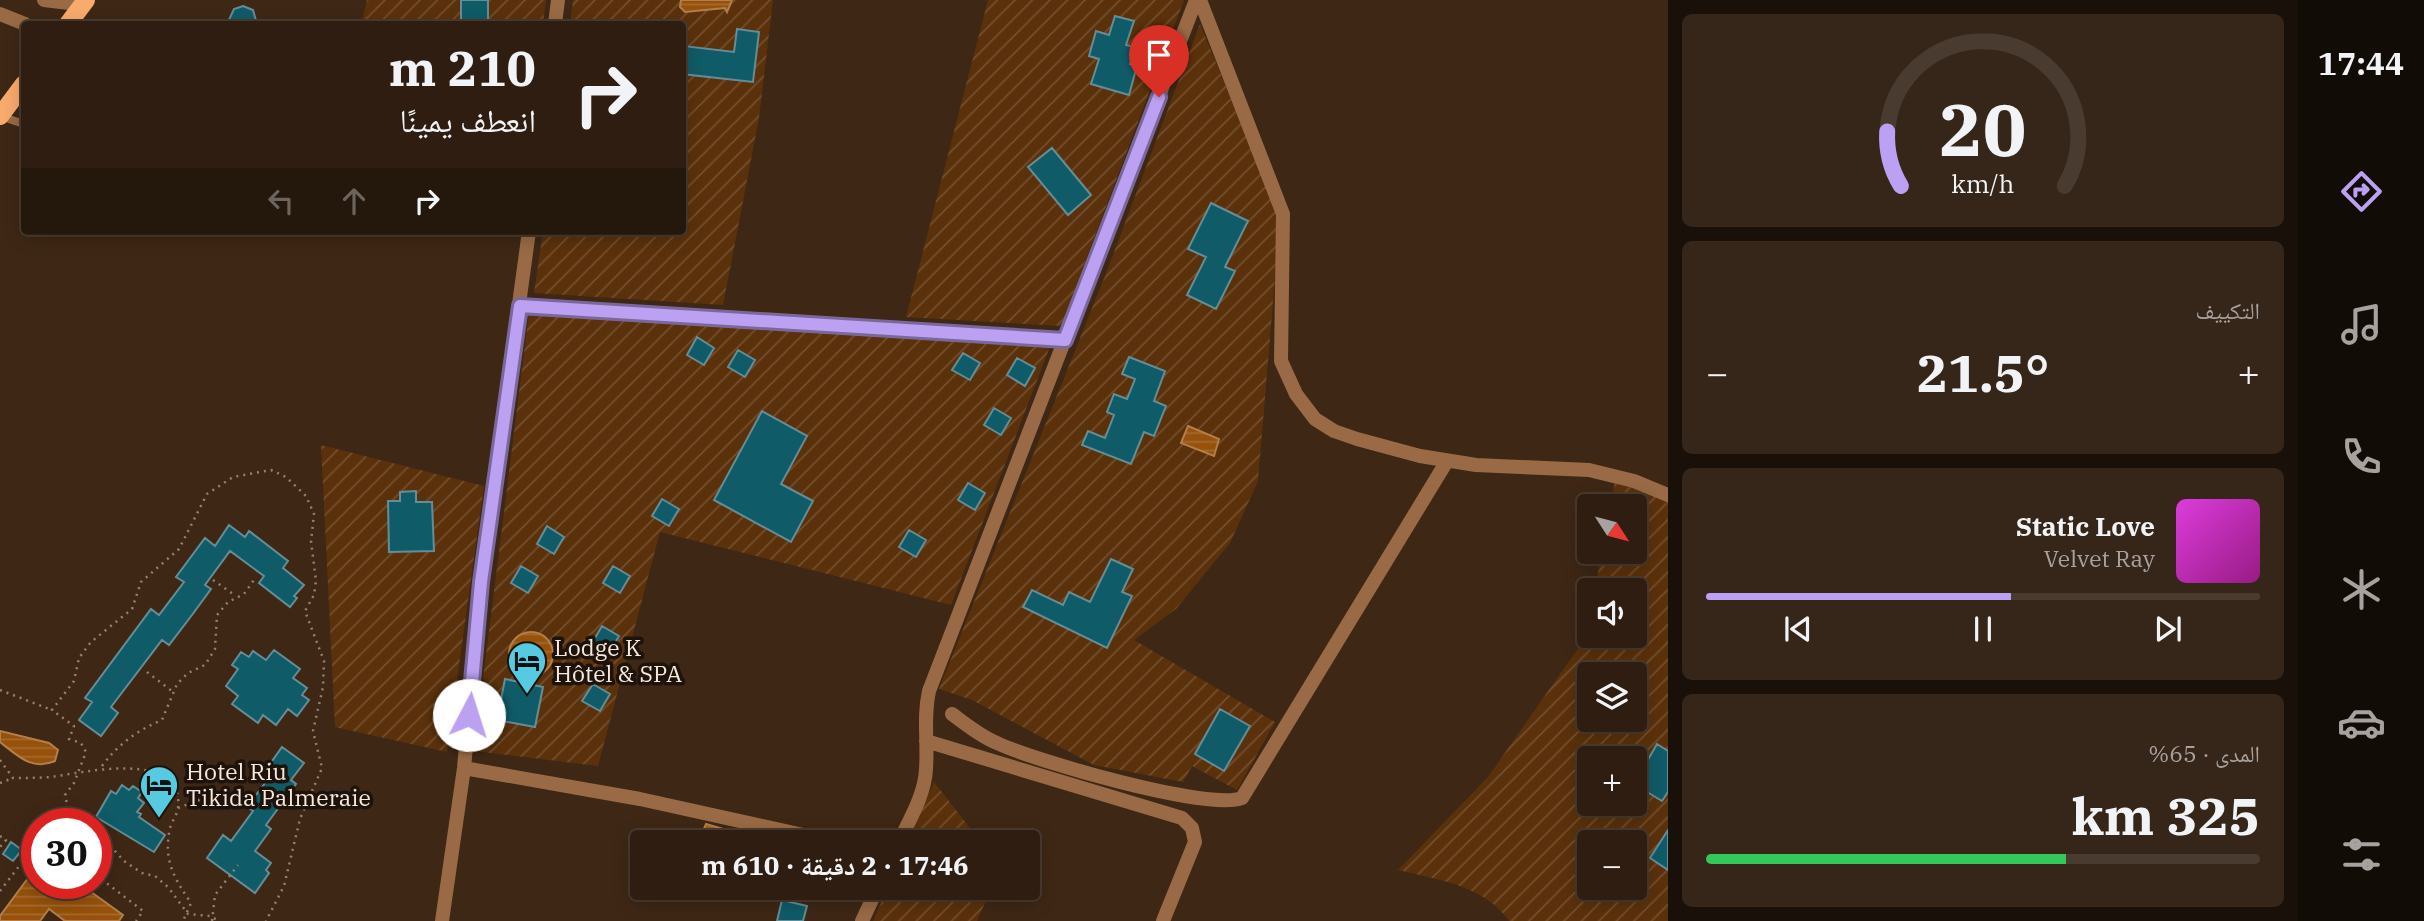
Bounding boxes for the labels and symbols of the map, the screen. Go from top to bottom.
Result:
pin [1129,25,1189,97]
north arrow [1577,494,1647,564]
place label: Lodge K Hôtel & SPA [554,632,682,688]
hotel icon: Lodge K Hôtel & SPA [506,640,548,695]
position arrow [432,678,506,752]
place label: Hotel Riu Tikida Palmeraie [186,756,371,812]
hotel icon: Hotel Riu Tikida Palmeraie [138,764,180,819]
speed limit sign: 30 [21,808,112,899]

